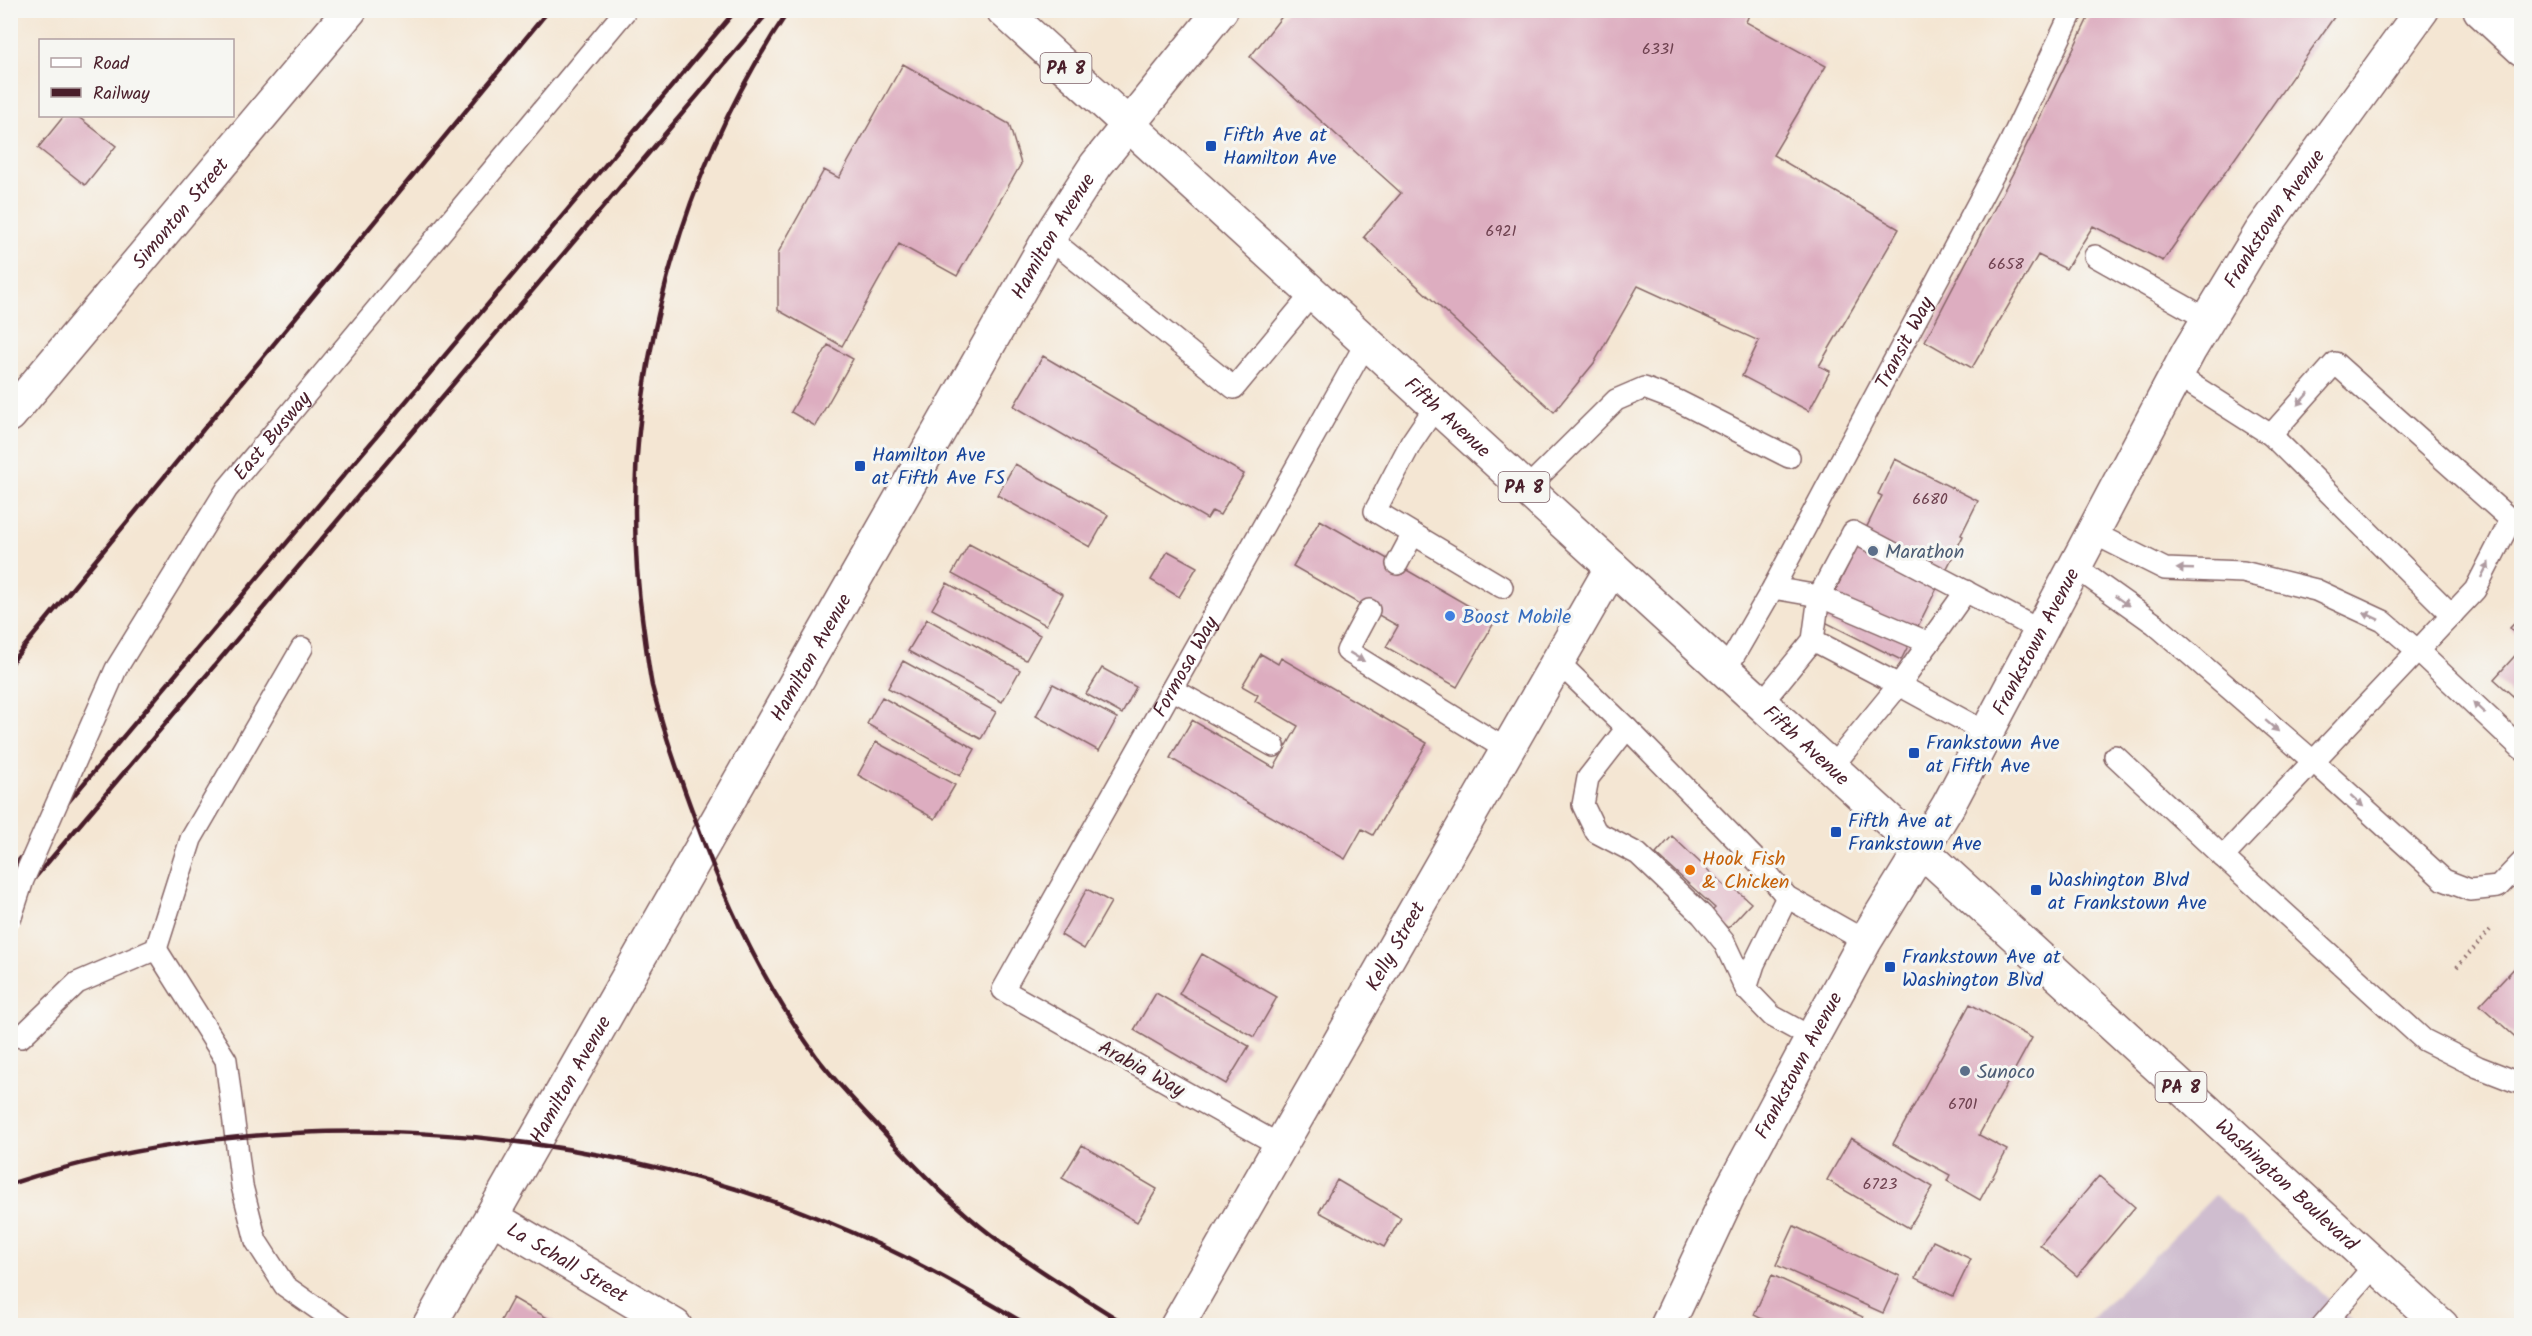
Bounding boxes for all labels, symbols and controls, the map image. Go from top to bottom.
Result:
house number: 6331 [1642,37,1674,62]
legend [39,39,234,117]
text: Road [93,50,130,79]
road number: PA 8 [1040,53,1092,83]
text: Railway [93,80,150,109]
place label: Fifth Ave at Hamilton Ave [1223,120,1336,175]
marker: Fifth Ave at Hamilton Ave [1204,139,1218,153]
street label: Frankstown Avenue [2216,143,2334,295]
street label: Simonton Street [125,151,238,277]
street label: Hamilton Avenue [1004,167,1105,306]
house number: 6921 [1485,219,1517,244]
house number: 6658 [1988,252,2024,277]
street label: Transit Way [1868,291,1944,396]
street label: Fifth Avenue [1396,370,1497,467]
street label: East Busway [226,384,321,489]
one-way arrow [2297,391,2310,406]
place label: Hamilton Ave at Fifth Ave FS [872,440,1005,495]
marker: Hamilton Ave at Fifth Ave FS [853,459,867,473]
road number: PA 8 [1498,472,1550,502]
house number: 6680 [1912,487,1948,512]
place label: Marathon [1885,537,1964,569]
marker: Marathon [1866,544,1880,558]
one-way arrow [2480,562,2490,579]
street label: Frankstown Avenue [1985,563,2089,722]
one-way arrow [2175,565,2194,574]
street label: Hamilton Avenue [763,588,861,728]
one-way arrow [2114,595,2130,607]
place label: Boost Mobile [1462,602,1571,634]
marker: Boost Mobile [1443,609,1457,623]
street label: Formosa Way [1145,610,1228,724]
one-way arrow [2363,611,2380,620]
one-way arrow [1349,652,1366,662]
street label: Fifth Avenue [1755,698,1856,795]
one-way arrow [2472,702,2486,716]
one-way arrow [2264,719,2279,732]
place label: Frankstown Ave at Fifth Ave [1926,728,2060,783]
marker: Frankstown Ave at Fifth Ave [1907,746,1921,760]
one-way arrow [2349,794,2364,808]
place label: Fifth Ave at Frankstown Ave [1848,806,1982,861]
marker: Fifth Ave at Frankstown Ave [1829,825,1843,839]
place label: Hook Fish & Chicken [1702,844,1790,899]
marker: Hook Fish & Chicken [1683,863,1697,877]
place label: Washington Blvd at Frankstown Ave [2048,865,2207,920]
marker: Washington Blvd at Frankstown Ave [2029,883,2043,897]
street label: Kelly Street [1358,896,1435,998]
place label: Frankstown Ave at Washington Blvd [1902,942,2061,997]
marker: Frankstown Ave at Washington Blvd [1883,960,1897,974]
street label: Frankstown Avenue [1747,987,1852,1145]
street label: Hamilton Avenue [522,1010,621,1150]
street label: Arabia Way [1092,1033,1191,1107]
place label: Sunoco [1977,1057,2035,1089]
marker: Sunoco [1958,1064,1972,1078]
road number: PA 8 [2156,1072,2206,1102]
house number: 6701 [1948,1092,1978,1117]
street label: Washington Boulevard [2207,1112,2365,1261]
house number: 6723 [1863,1172,1897,1197]
street label: La Schall Street [500,1215,634,1313]

